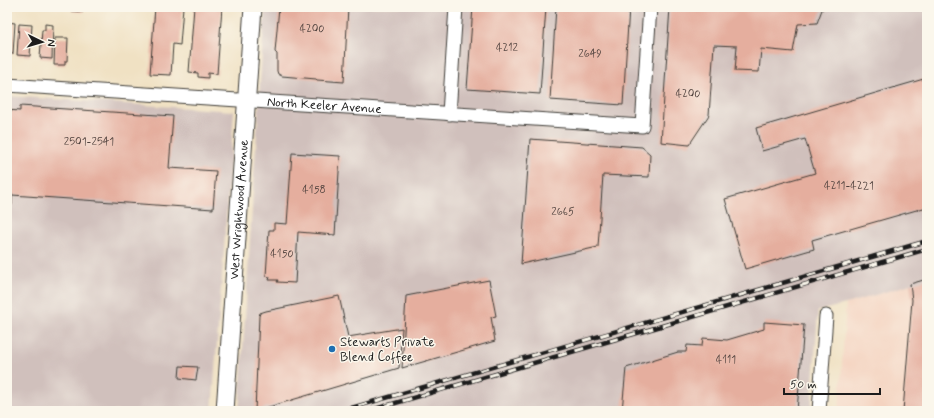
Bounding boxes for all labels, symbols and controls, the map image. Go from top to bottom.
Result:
north arrow [22,22,62,62]
house number: 4200 [300,22,324,36]
text: N [44,39,58,47]
house number: 4212 [496,41,519,55]
house number: 2649 [578,47,602,61]
house number: 4200 [676,87,700,101]
street label: North Keeler Avenue [266,93,382,118]
house number: 2501-2541 [64,135,114,149]
street label: West Wrightwood Avenue [226,139,252,280]
house number: 4211-4221 [824,179,874,193]
house number: 4158 [302,183,326,197]
house number: 2665 [551,205,575,219]
house number: 4150 [270,247,294,261]
place label: Stewarts Private Blend Coffee [340,334,435,366]
marker: Stewarts Private Blend Coffee [327,344,337,354]
house number: 4111 [716,353,736,367]
scale bar [784,370,880,396]
text: 50 m [790,377,817,393]

